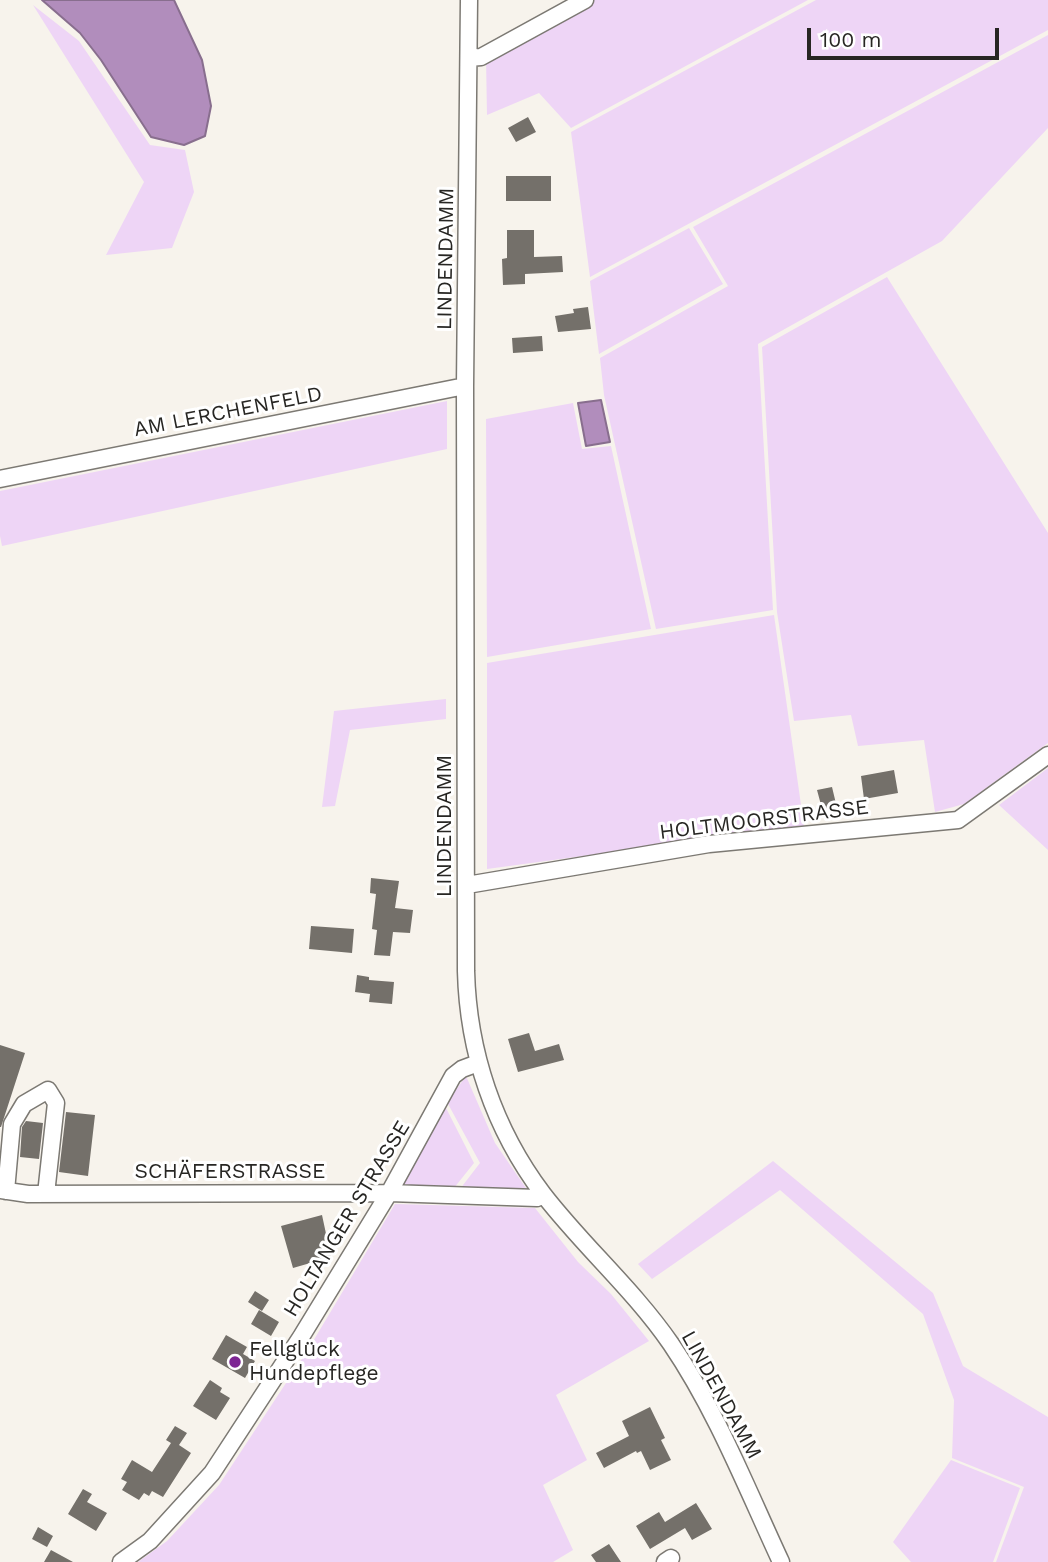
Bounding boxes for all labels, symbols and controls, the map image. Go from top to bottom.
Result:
scale bar [810,14,1002,58]
text: 100 m [820,27,882,52]
street label: LINDENDAMM [432,188,460,330]
street label: AM LERCHENFELD [132,381,324,443]
street label: LINDENDAMM [432,755,458,897]
street label: HOLTMOORSTRASSE [658,795,870,845]
street label: HOLTANGER STRASSE [278,1116,416,1322]
street label: SCHÄFERSTRASSE [135,1159,325,1185]
street label: LINDENDAMM [675,1327,767,1463]
place label: Fellglück Hundepflege [249,1337,379,1387]
marker: Fellglück Hundepflege [227,1354,243,1370]

